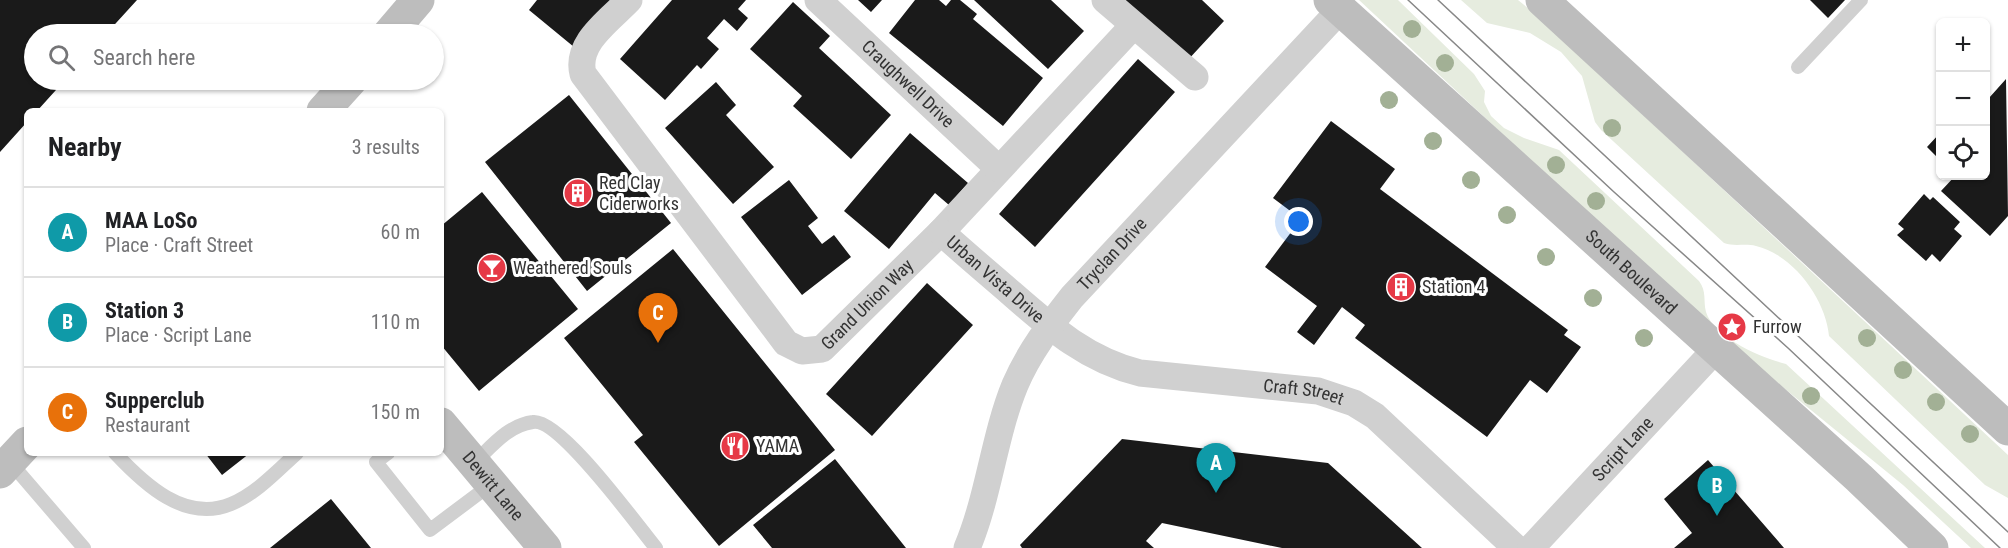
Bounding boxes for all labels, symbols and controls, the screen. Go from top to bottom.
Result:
map controls [1936,18,1990,180]
button: + [1936,18,1990,72]
search box [24,24,444,90]
street label: Craughwell Drive [858,35,959,132]
icon: search [45,41,78,74]
text: Search here [93,45,195,70]
button: − [1936,72,1990,126]
button: locate [1936,126,1990,180]
text: Nearby [48,132,122,162]
text: 3 results [352,135,420,159]
place label: Red Clay Ciderworks [599,172,679,214]
building icon: Red Clay Ciderworks [562,177,594,209]
your location [1284,207,1313,236]
text: MAA LoSo [105,208,198,233]
street label: Tryclan Drive [1073,213,1151,294]
text: A [62,220,73,244]
text: 60 m [381,220,420,244]
street label: South Boulevard [1582,225,1682,318]
street label: Urban Vista Drive [942,231,1049,327]
text: Place · Craft Street [105,233,253,257]
bar icon: Weathered Souls [476,252,508,284]
street label: Grand Union Way [817,254,918,354]
place label: Weathered Souls [513,257,632,278]
building icon: Station 4 [1385,271,1417,303]
place label: Station 4 [1422,276,1486,297]
pin: C [638,294,678,343]
text: Station 3 [105,298,184,323]
text: B [62,310,73,334]
text: 110 m [371,310,420,334]
place icon: Furrow [1716,311,1748,343]
place label: Furrow [1753,316,1802,337]
text: Place · Script Lane [105,323,252,347]
street label: Craft Street [1262,375,1347,409]
text: Supperclub [105,388,204,413]
text: C [62,400,73,424]
text: 150 m [371,400,420,424]
street label: Script Lane [1588,412,1657,485]
text: Restaurant [105,413,190,437]
restaurant icon: YAMA [719,430,751,462]
place label: YAMA [756,435,800,456]
pin: A [1196,444,1236,493]
street label: Dewitt Lane [458,447,528,525]
pin: B [1698,466,1736,516]

